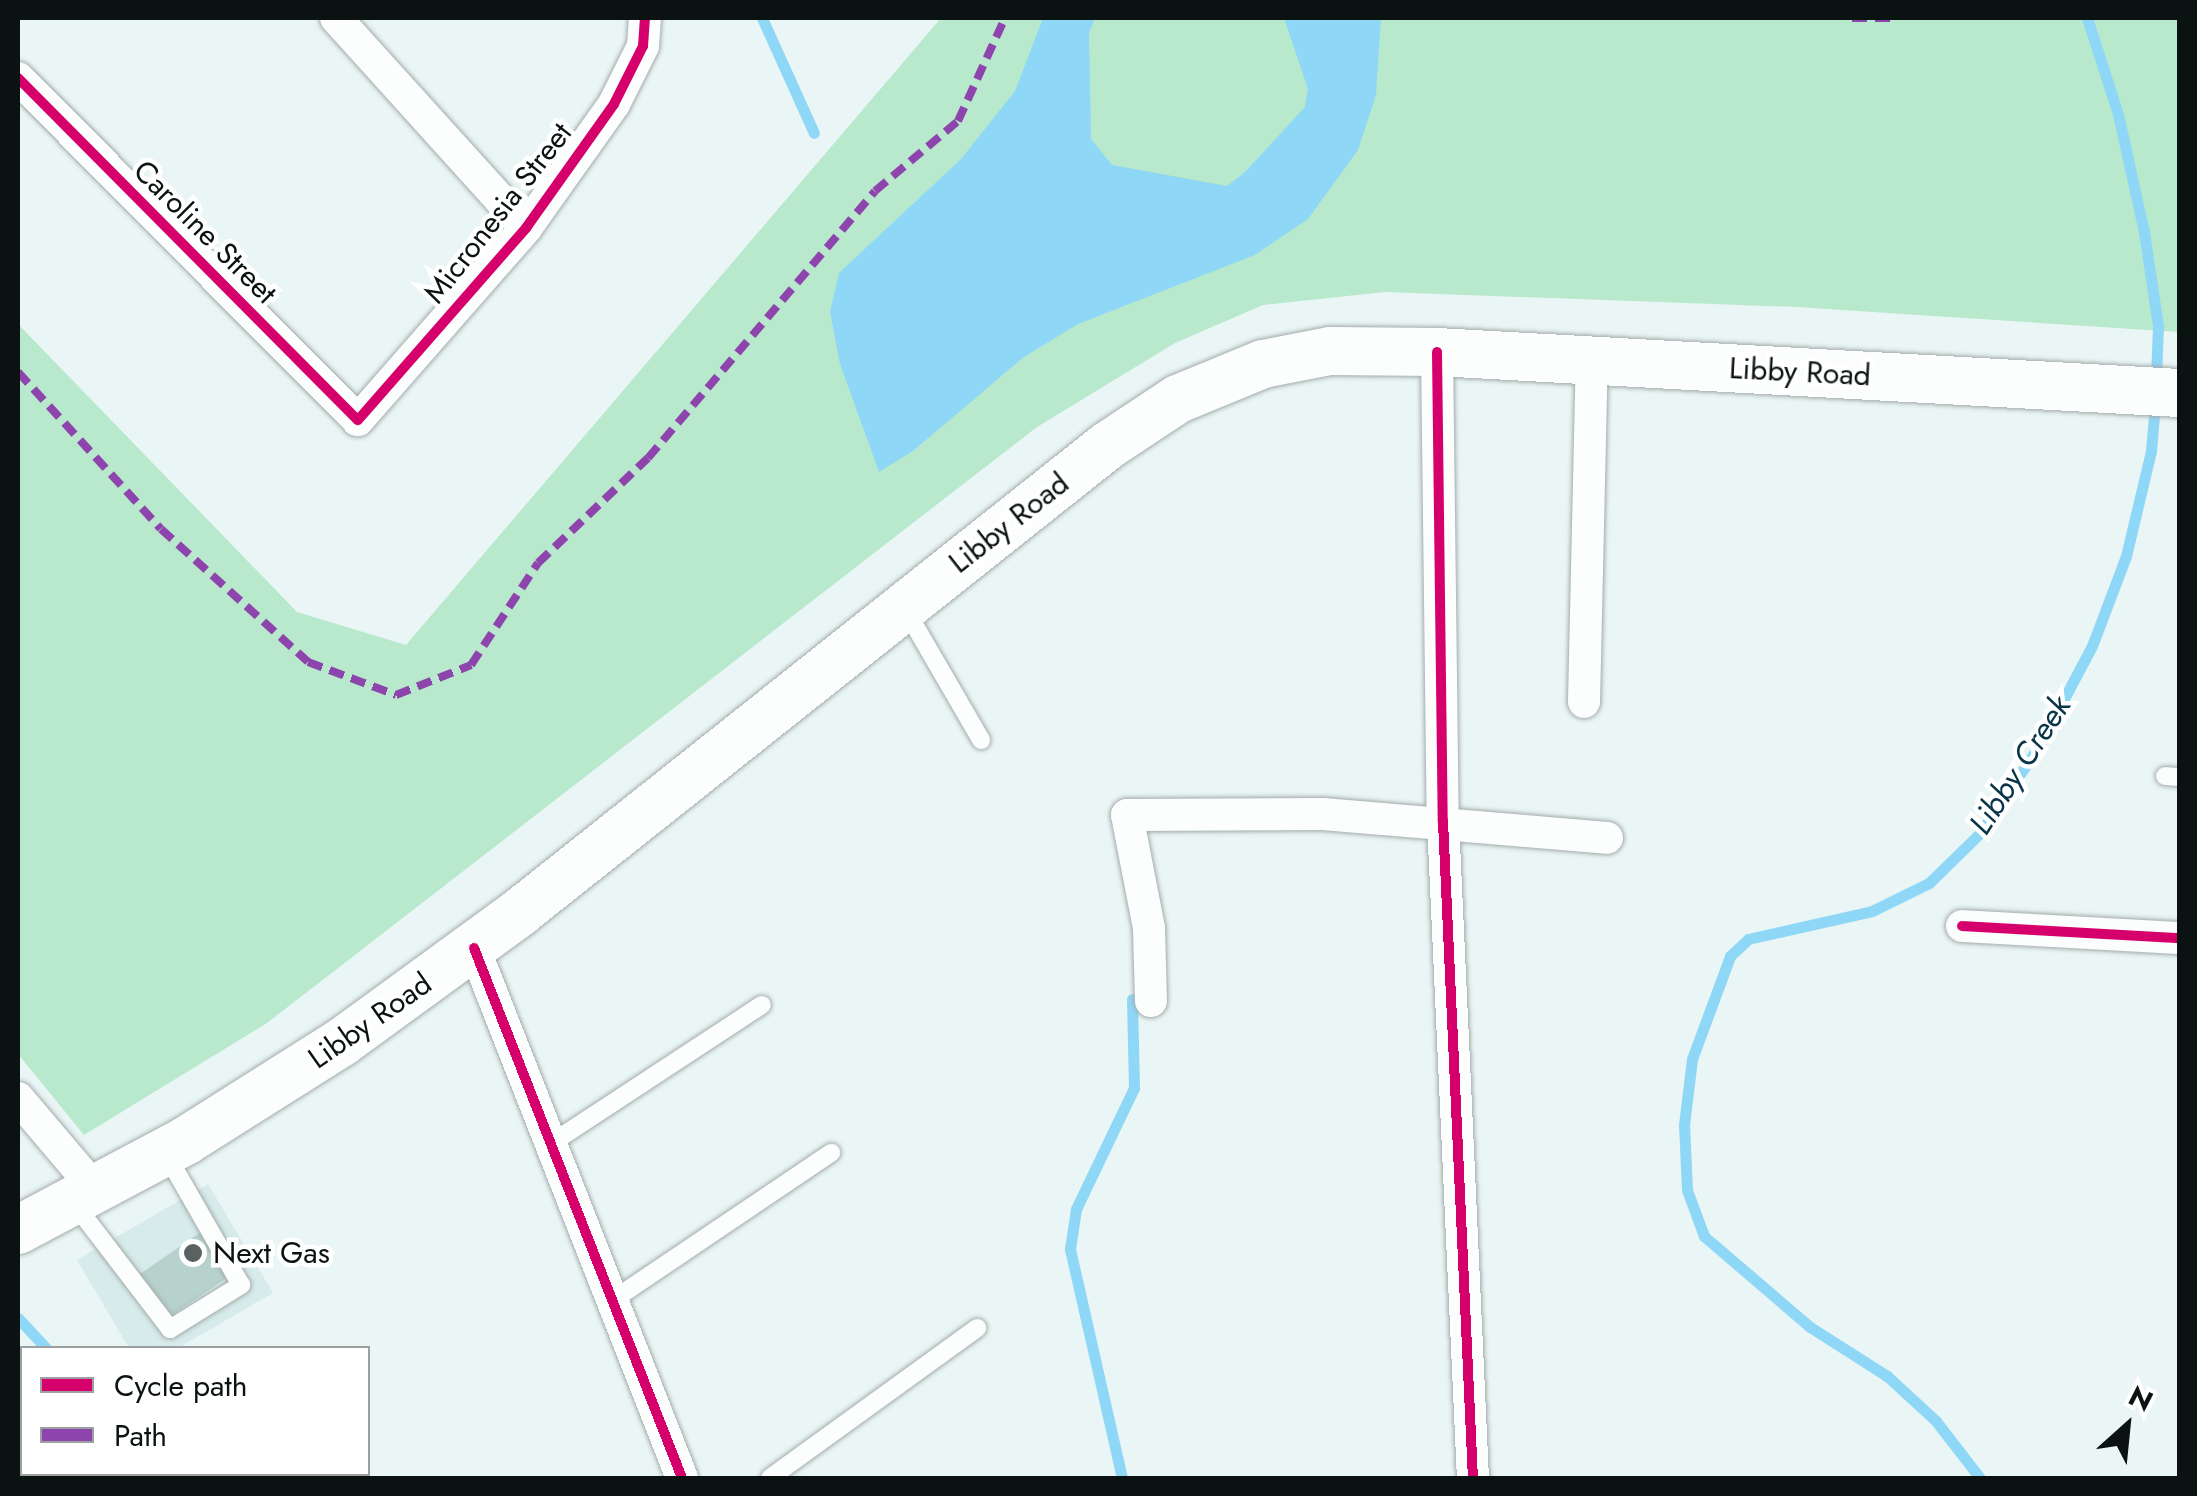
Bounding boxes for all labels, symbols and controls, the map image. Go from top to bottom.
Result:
street label: Micronesia Street [416,116,580,310]
street label: Caroline Street [126,153,284,311]
street label: Libby Road [1728,350,1872,394]
street label: Libby Road [942,465,1076,581]
water label: Libby Creek [1961,689,2079,841]
street label: Libby Road [302,966,438,1076]
place label: Next Gas [213,1235,330,1271]
marker: Next Gas [182,1242,204,1264]
legend [20,1346,370,1476]
text: Cycle path [114,1364,247,1407]
north arrow [2077,1376,2177,1476]
text: N [2122,1376,2160,1422]
text: Path [114,1414,167,1457]

